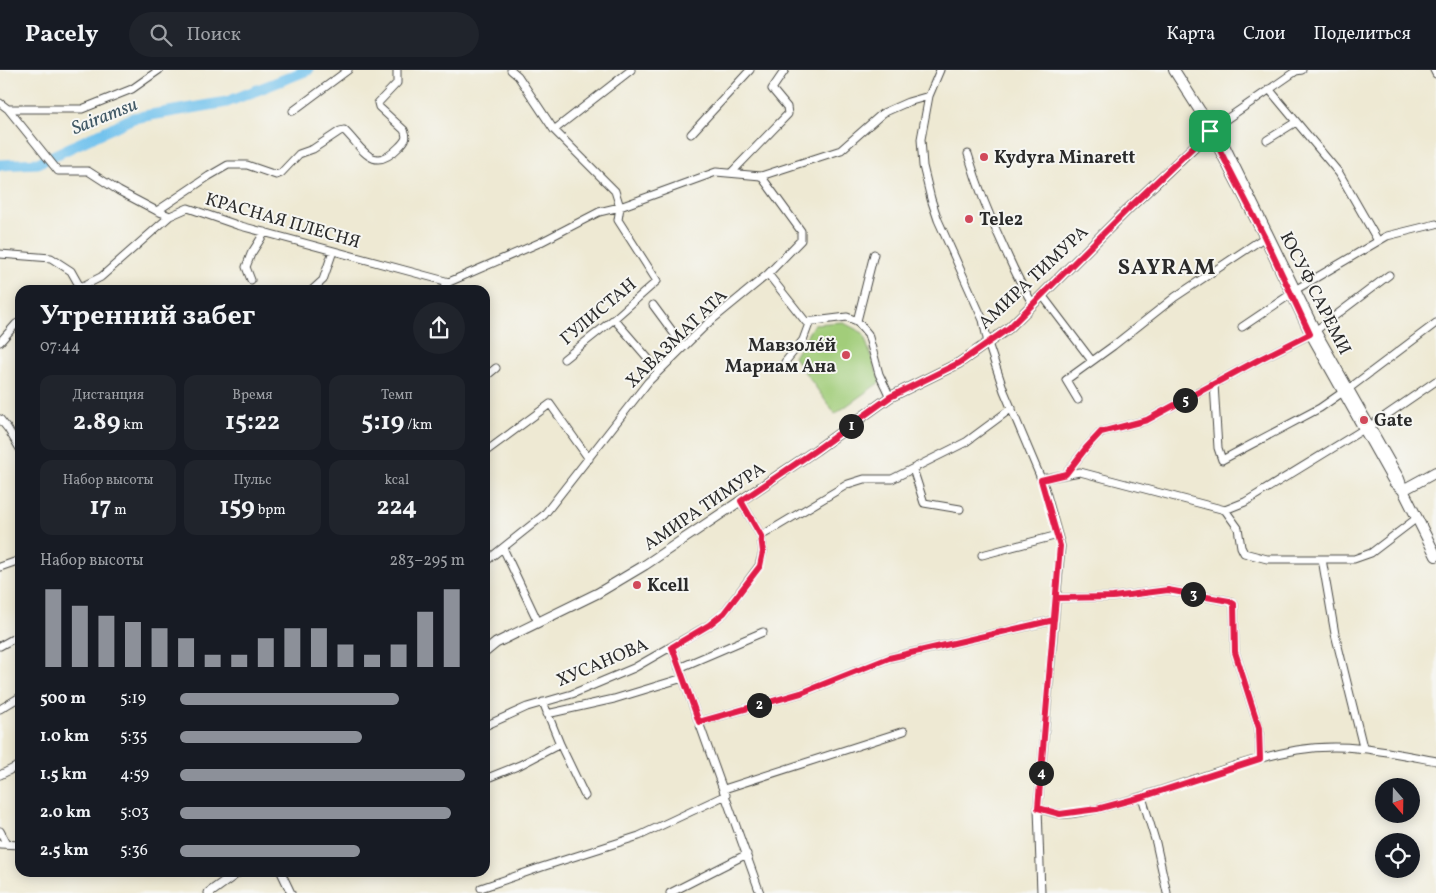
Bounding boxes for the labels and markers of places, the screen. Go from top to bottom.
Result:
pin [1189,110,1231,152]
place label: Kydyra Minarett [994,146,1135,171]
marker: Kydyra Minarett [978,151,990,163]
place label: Tele2 [979,208,1023,233]
marker: Tele2 [963,213,975,225]
place label: Мавзоле́й Мариам Ана [725,334,836,380]
marker: Мавзоле́й Мариам Ана [840,349,852,361]
pin: 5 [1172,388,1198,412]
place label: Gate [1374,409,1412,434]
pin: 1 [838,414,864,438]
marker: Gate [1358,414,1370,426]
place label: Kcell [647,574,689,599]
marker: Kcell [631,579,643,591]
pin: 3 [1180,582,1206,606]
pin: 2 [746,692,772,718]
pin: 4 [1028,760,1054,786]

